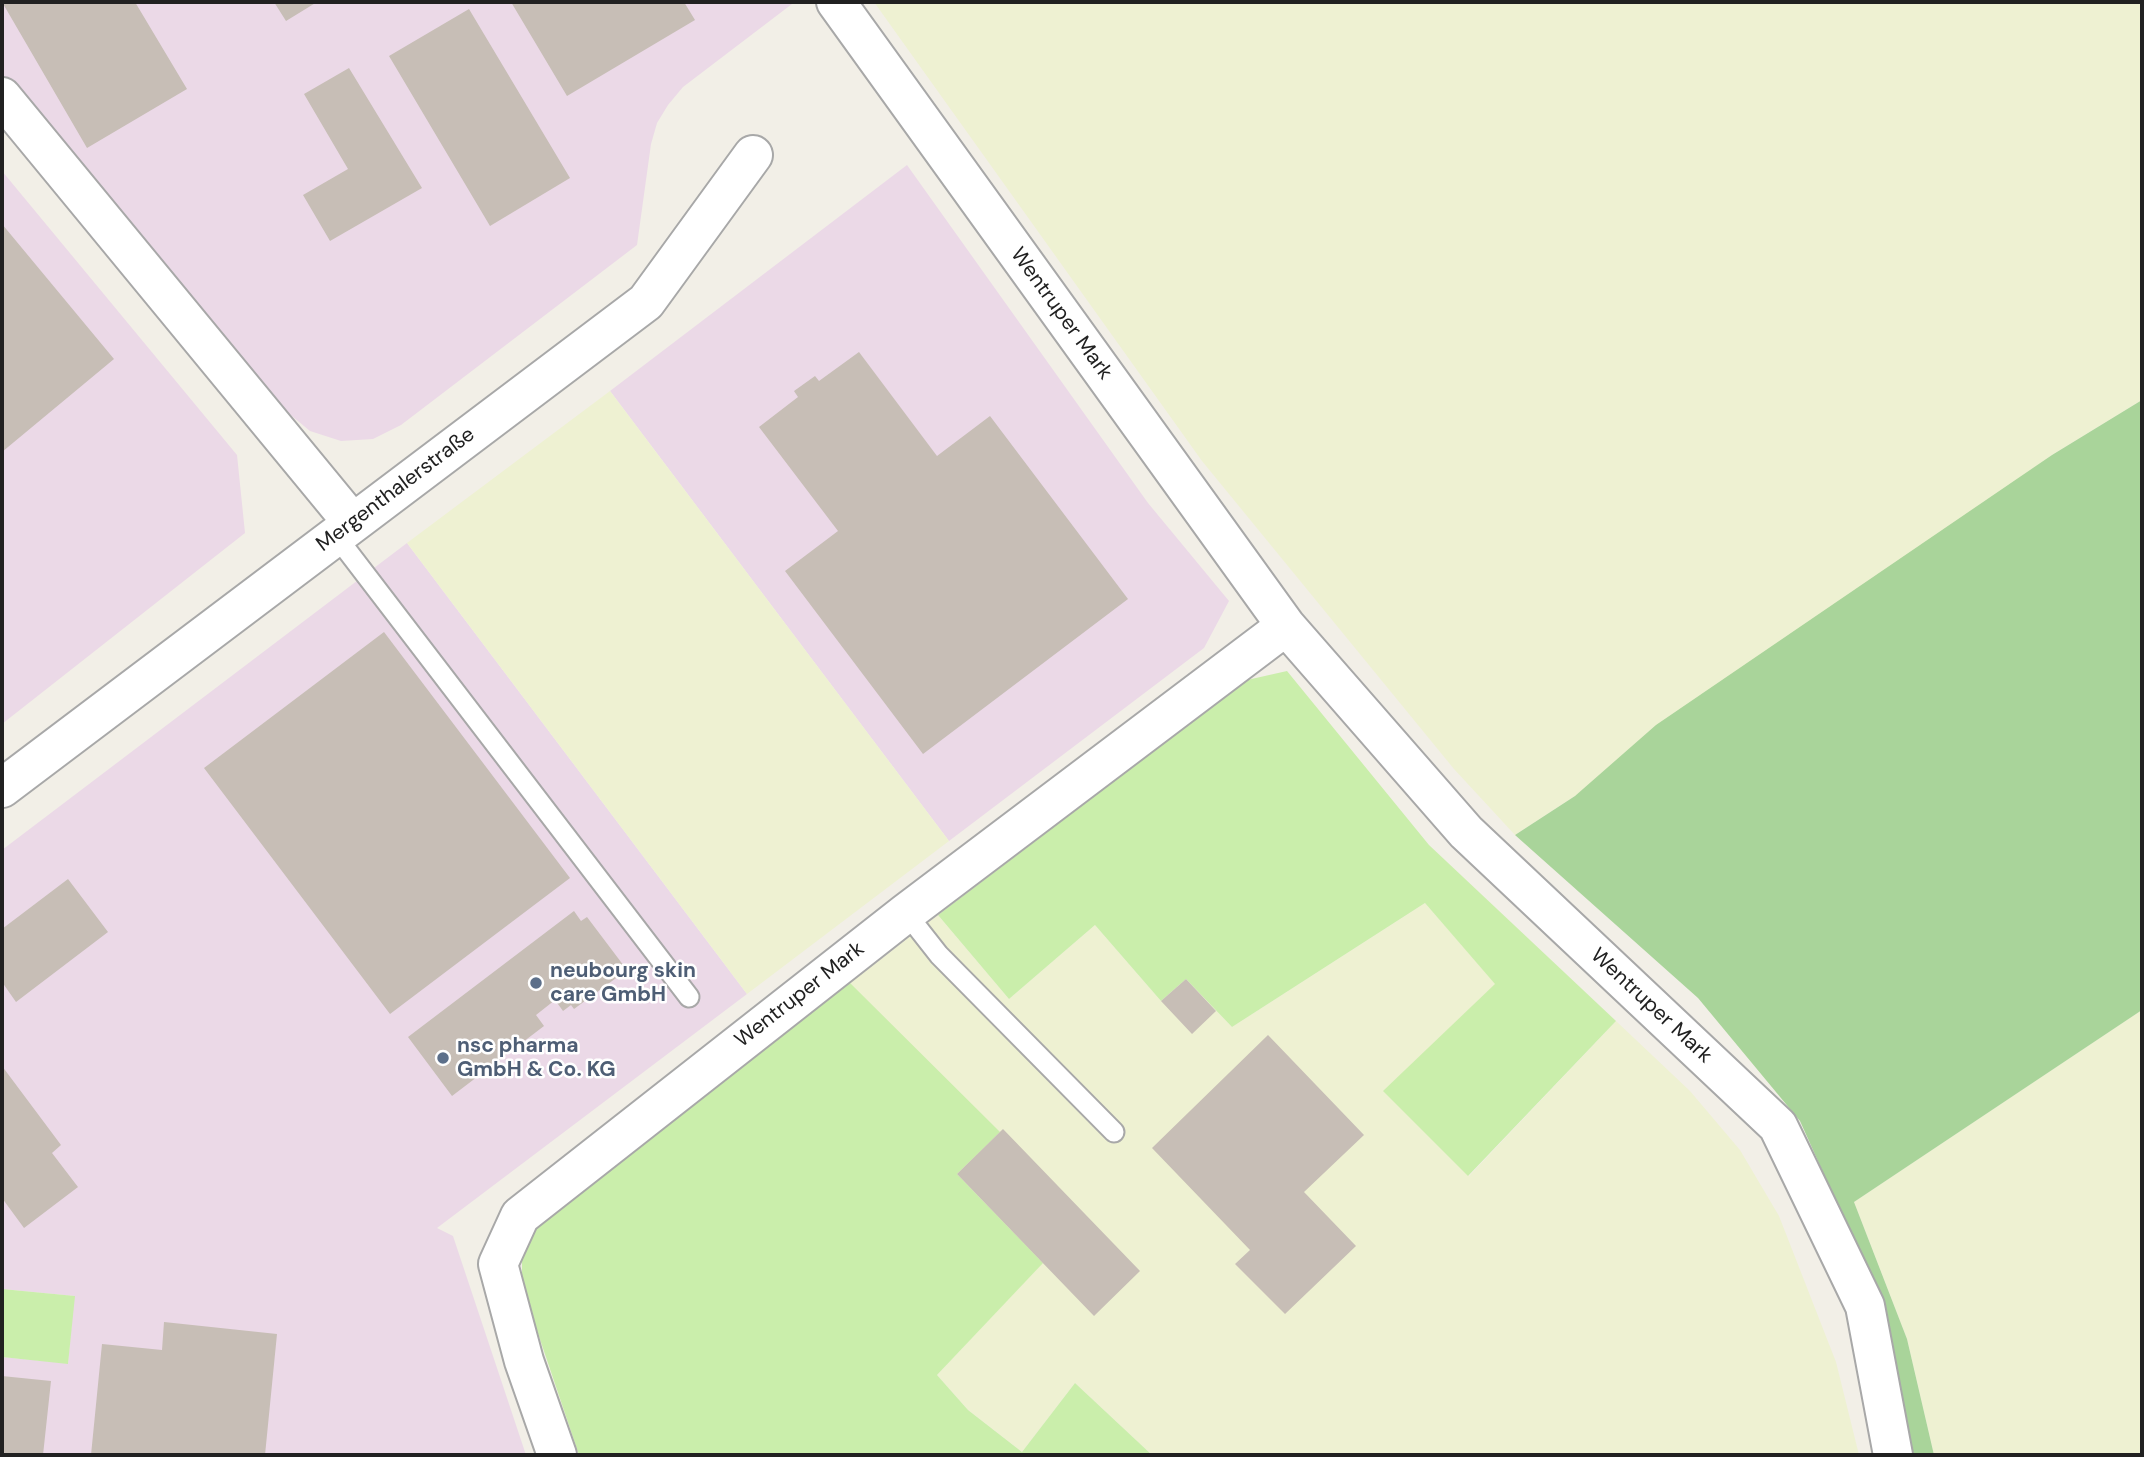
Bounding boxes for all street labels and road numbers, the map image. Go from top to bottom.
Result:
street label: Wentruper Mark [1005,243,1117,385]
street label: Mergenthalerstraße [312,422,480,558]
street label: Wentruper Mark [730,937,870,1053]
street label: Wentruper Mark [1585,943,1717,1069]

